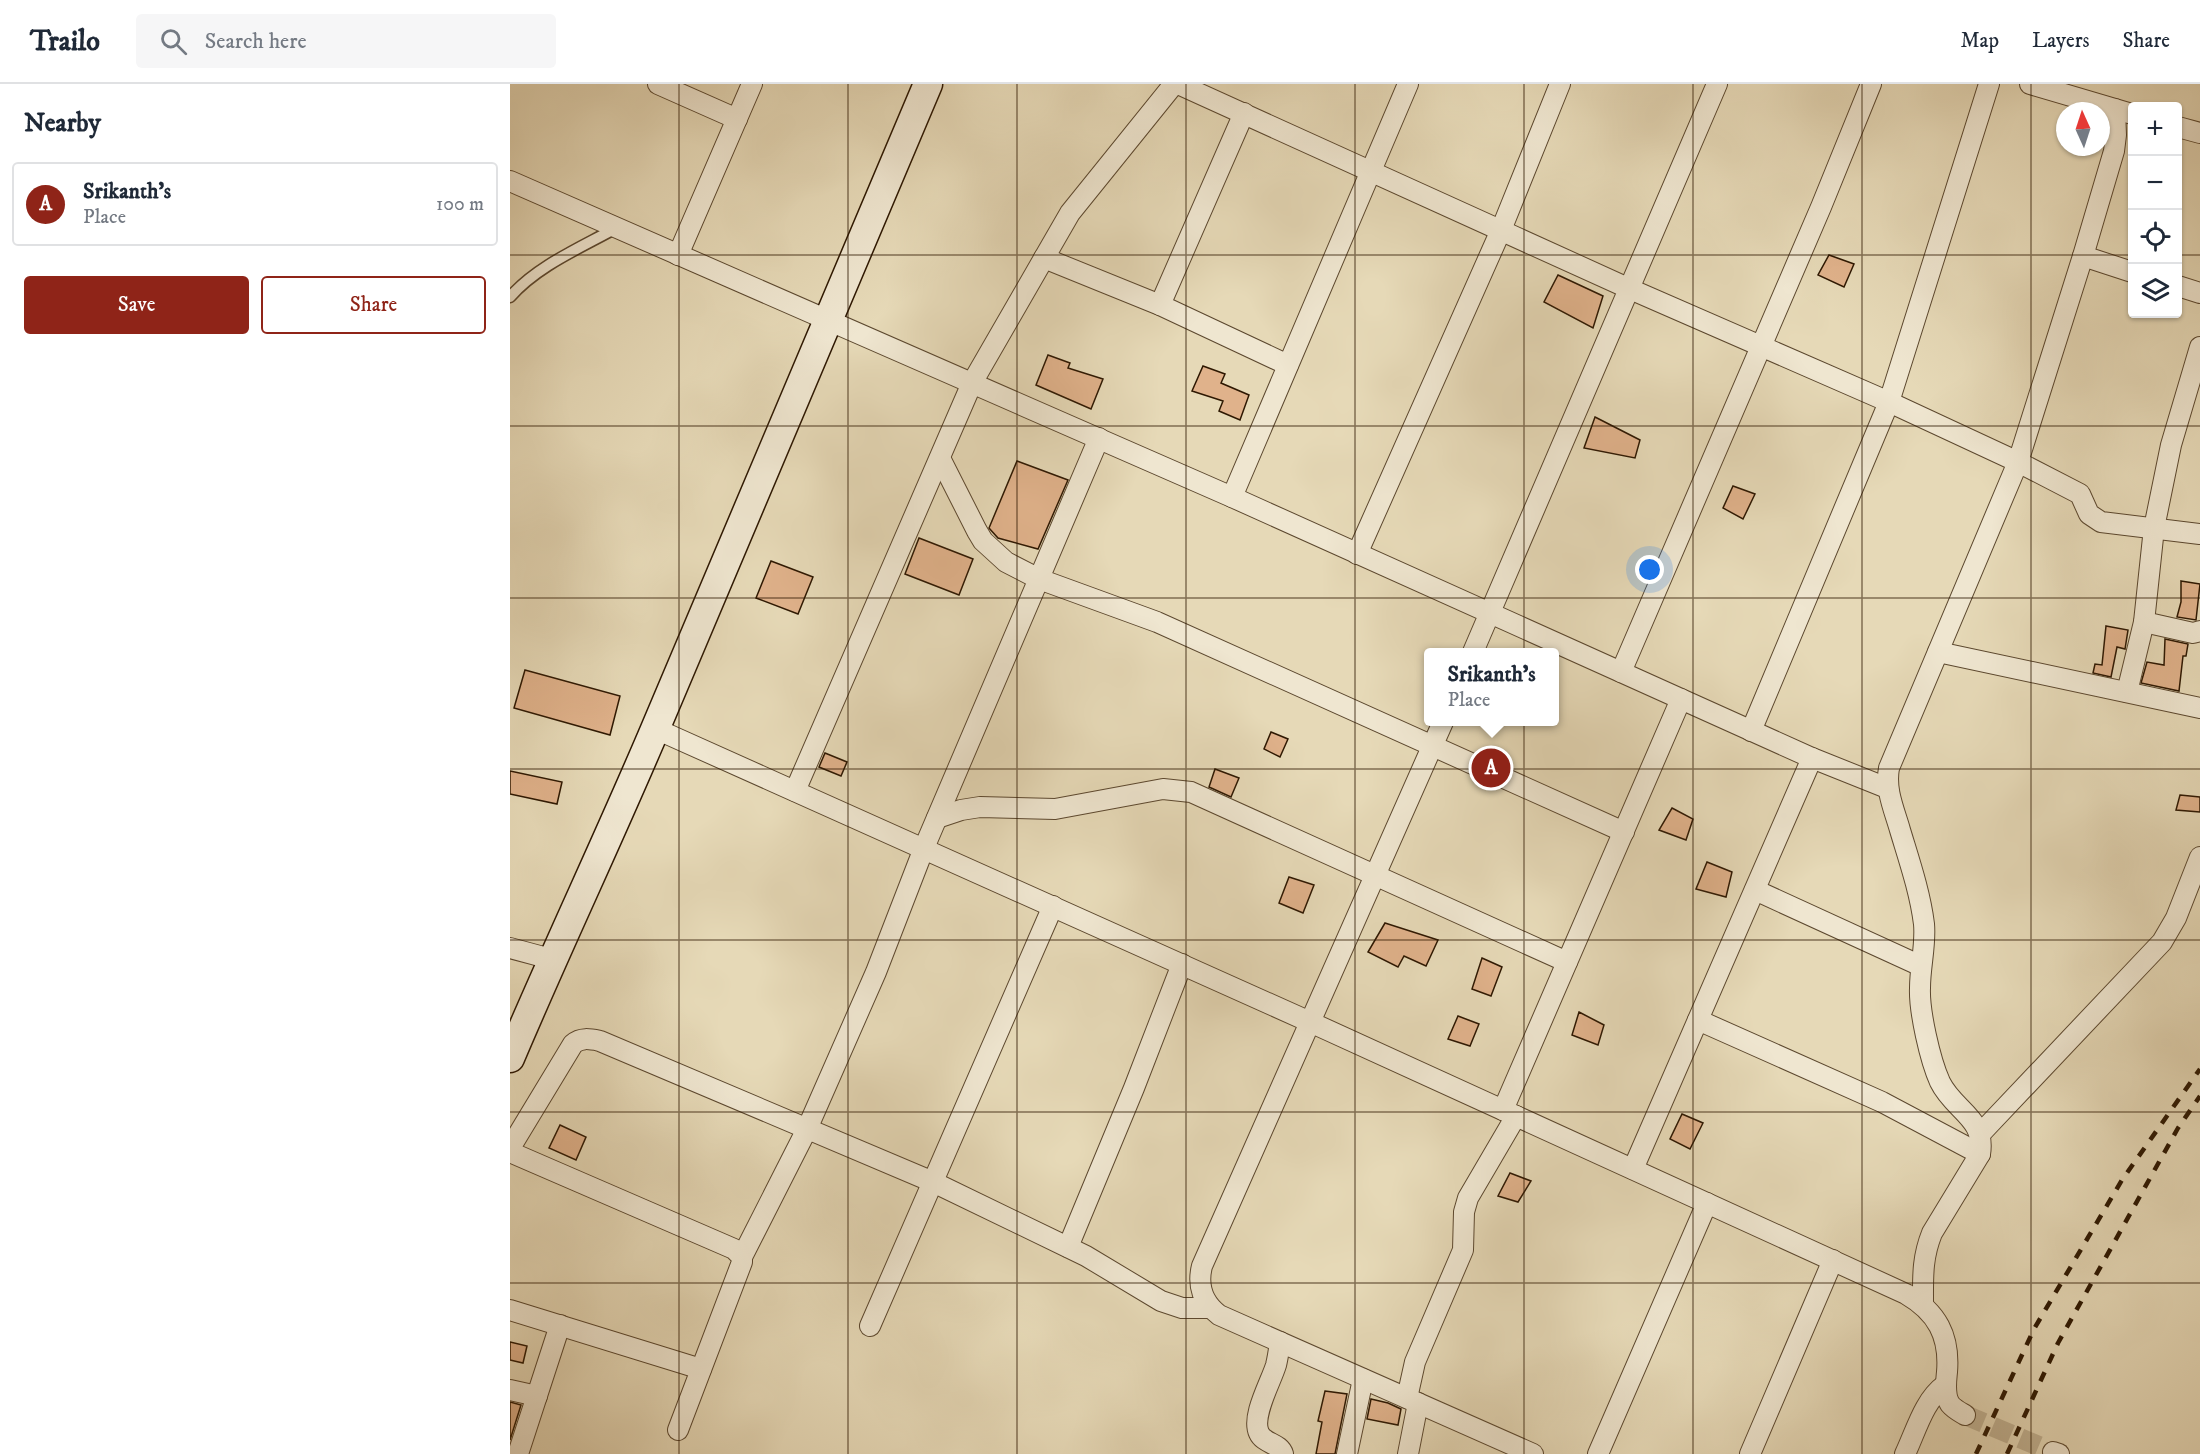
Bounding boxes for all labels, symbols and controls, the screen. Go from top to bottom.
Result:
search box [136,14,556,68]
text: Trailo [30,24,100,59]
icon: search [157,25,190,58]
text: Search here [205,28,307,55]
text: Map [1960,28,1999,54]
text: Layers [2032,28,2090,54]
text: Share [2123,28,2170,54]
north arrow [2056,102,2110,156]
map controls [2128,102,2182,318]
button: + [2128,102,2182,156]
text: Nearby [24,107,101,140]
button: − [2128,156,2182,210]
text: Srikanth's [83,178,171,205]
text: A [39,192,52,217]
text: 100 m [436,192,484,217]
text: Place [83,205,126,230]
button: locate [2128,210,2182,264]
button: layers [2128,264,2182,318]
button: Save [24,276,249,334]
button: Share [261,276,486,334]
your location [1635,555,1664,584]
popup [1424,648,1559,726]
text: Srikanth's [1447,661,1536,688]
text: Place [1447,688,1490,713]
pin: A [1472,746,1510,790]

